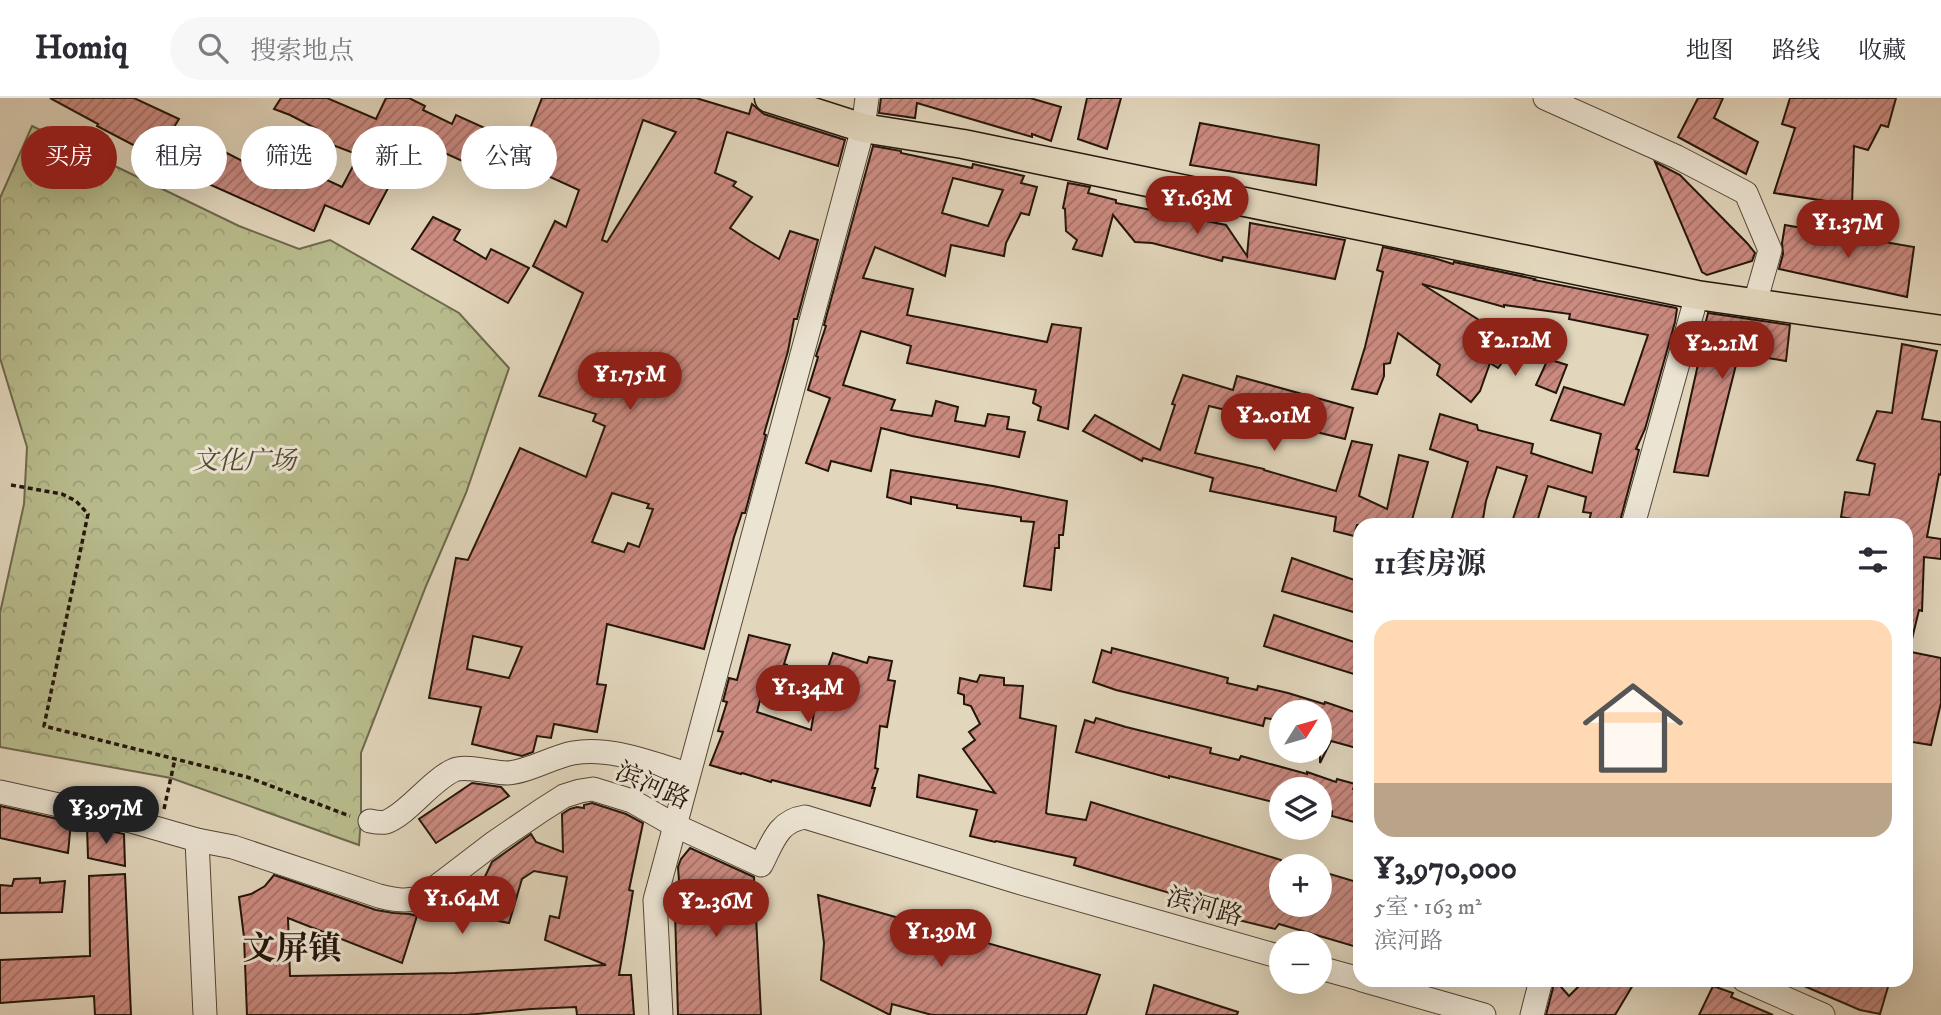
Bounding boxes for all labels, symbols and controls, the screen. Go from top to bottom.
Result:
search box [170,17,660,80]
text: Homiq [35,28,128,69]
icon: search [194,29,232,67]
text: 搜索地点 [250,35,354,68]
text: 地图 [1686,36,1734,66]
text: 路线 [1772,36,1820,66]
text: 收藏 [1858,36,1906,66]
chip: 买房 [21,126,117,189]
chip: 租房 [131,126,227,189]
chip: 筛选 [241,126,337,189]
chip: 新上 [351,126,447,189]
chip: 公寓 [461,126,557,189]
pin: ¥1.63M [1140,176,1254,236]
text: ¥1.63M [1162,184,1232,213]
pin: ¥1.37M [1791,200,1905,260]
text: ¥1.37M [1812,208,1884,237]
pin: ¥2.12M [1458,318,1572,378]
pin: ¥2.21M [1665,322,1779,381]
text: ¥2.12M [1478,326,1552,355]
text: ¥2.21M [1685,329,1759,358]
pin: ¥1.75M [573,352,687,412]
text: ¥1.75M [594,360,666,389]
pin: ¥2.01M [1217,394,1331,453]
text: ¥2.01M [1237,401,1311,430]
park label: 文化广场 [192,445,298,478]
icon: filters [1854,541,1892,579]
text: 11套房源 [1374,546,1486,583]
icon: home [1570,665,1696,791]
pin: ¥1.34M [751,666,865,725]
text: ¥1.34M [772,673,844,702]
north arrow [1269,700,1332,763]
map controls [1269,700,1332,994]
street label: 滨河路 [610,755,695,817]
button: layers [1269,777,1332,840]
pin: ¥3.97M [49,786,163,846]
text: ¥3.97M [69,794,143,823]
text: ¥3,970,000 [1374,851,1517,888]
button: + [1269,854,1332,917]
pin: ¥1.64M [405,876,519,936]
pin: ¥2.36M [659,880,773,939]
street label: 滨河路 [1163,881,1247,934]
text: ¥1.64M [424,884,500,913]
text: ¥2.36M [679,887,753,916]
text: 5室 · 163 m² [1374,893,1482,922]
pin: ¥1.39M [884,910,998,969]
text: ¥1.39M [906,917,976,946]
text: 滨河路 [1374,927,1443,956]
district label: 文屏镇 [243,929,342,970]
button: − [1269,931,1332,994]

